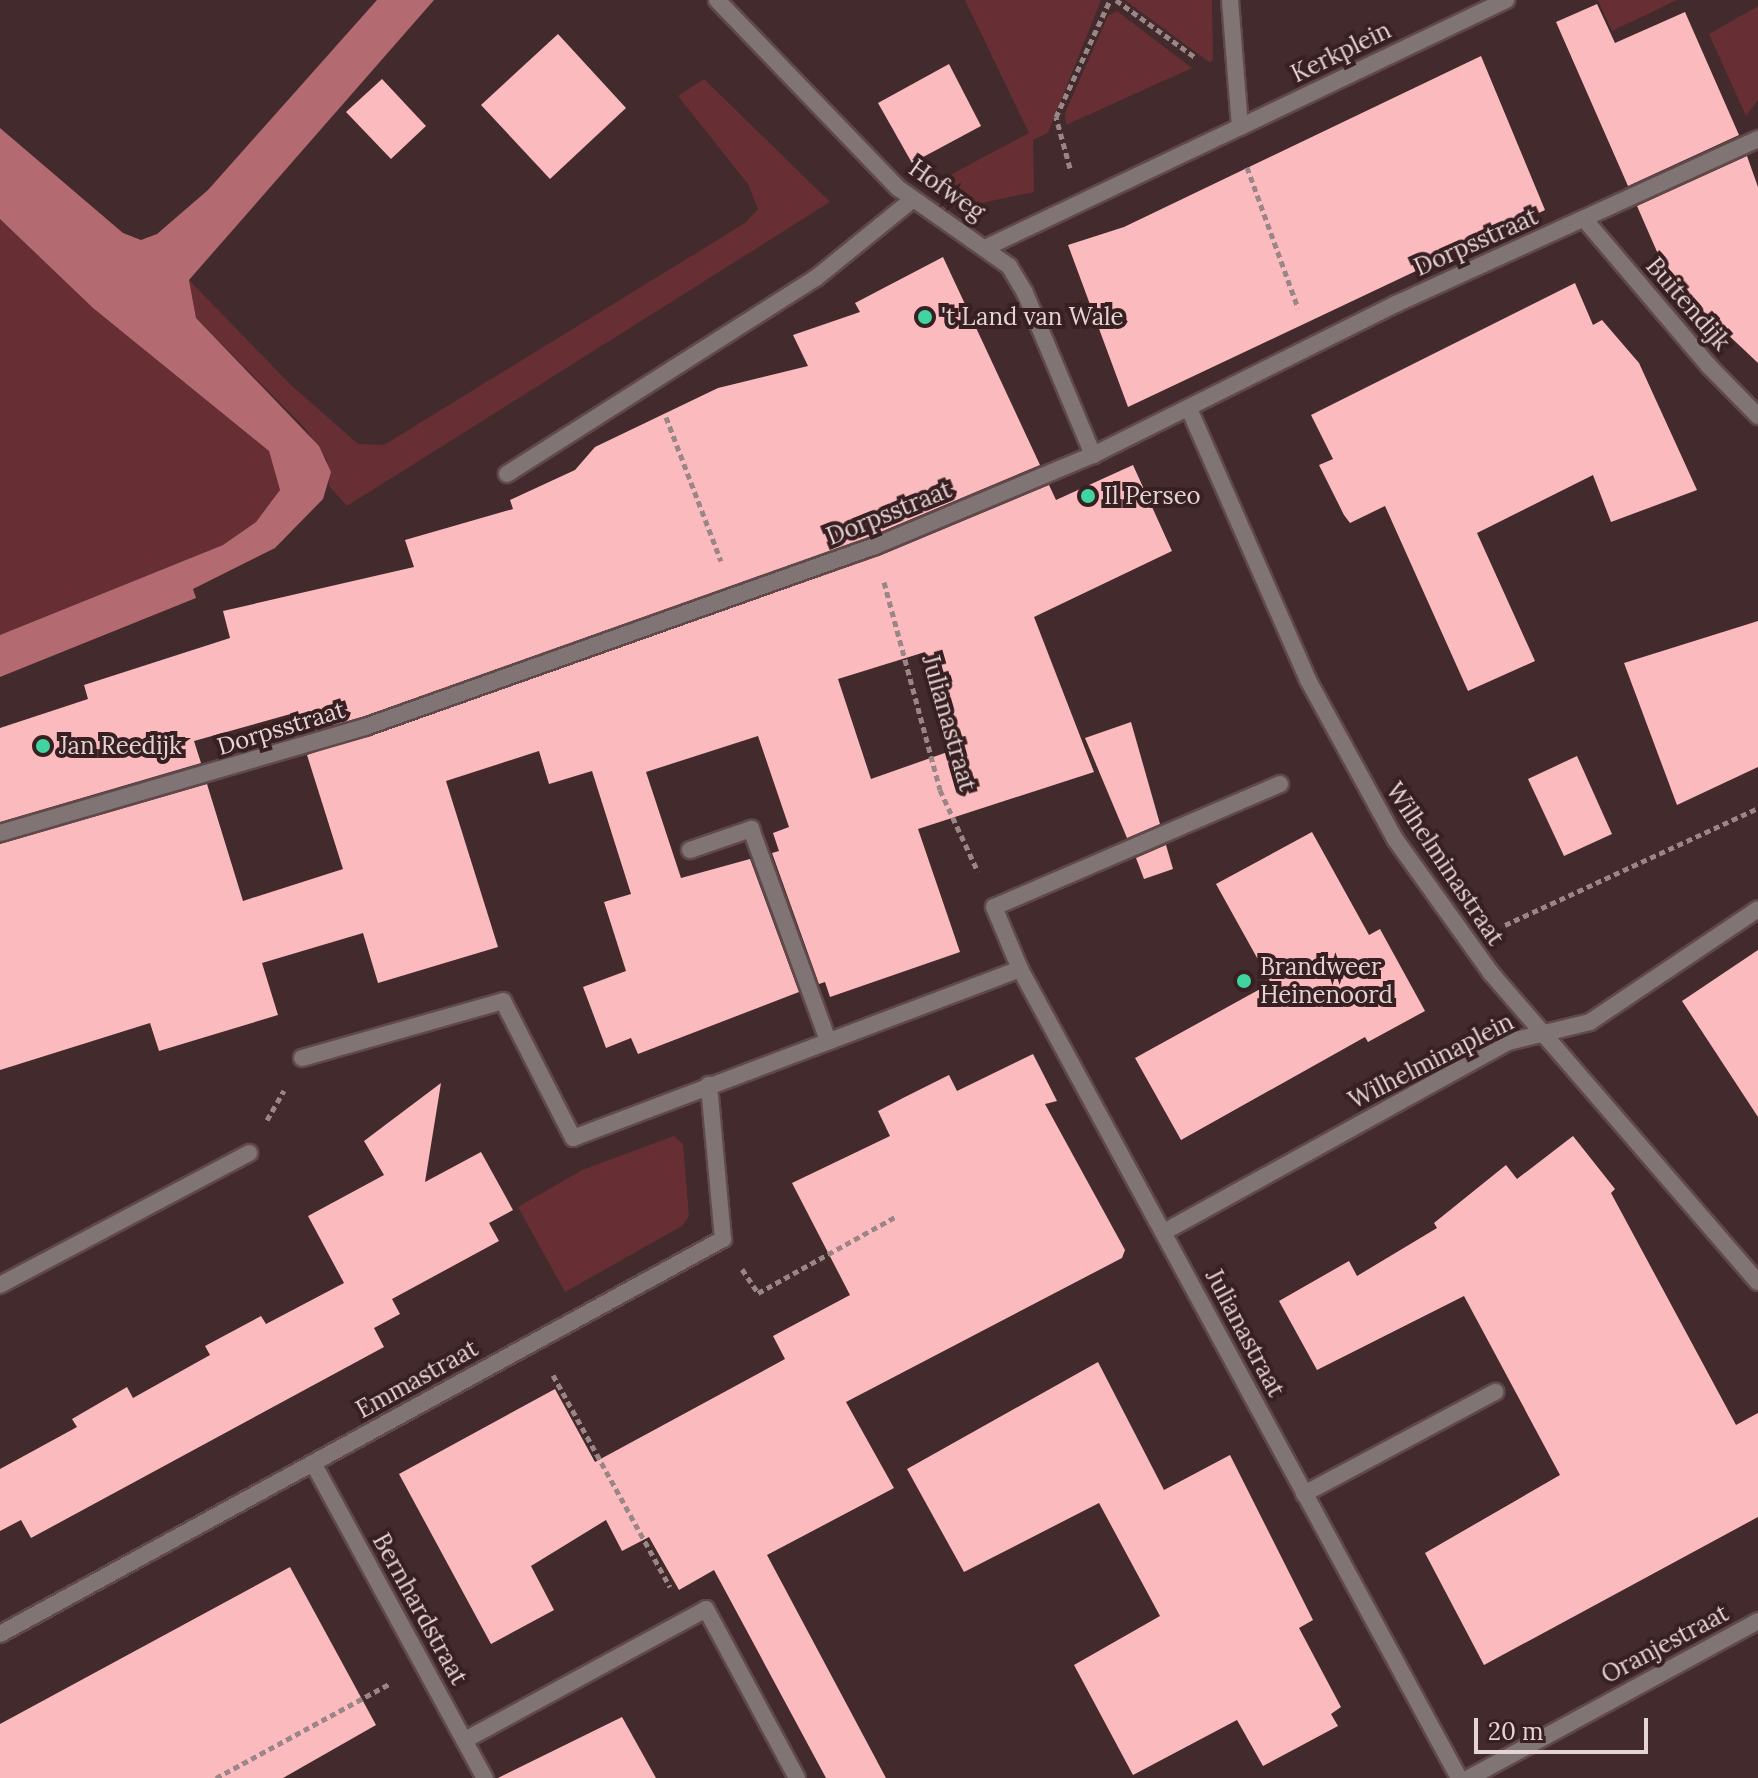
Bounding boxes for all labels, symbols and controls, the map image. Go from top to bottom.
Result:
street label: Kerkplein [1286,16,1396,88]
street label: Hofweg [904,154,990,226]
street label: Dorpsstraat [1410,202,1542,282]
street label: Buitendijk [1640,252,1736,356]
place label: 't Land van Wale [941,303,1124,331]
marker: 't Land van Wale [916,308,934,326]
street label: Dorpsstraat [822,475,956,551]
place label: Il Perseo [1104,482,1201,510]
marker: Il Perseo [1079,487,1097,505]
street label: Julianastraat [916,652,982,794]
street label: Dorpsstraat [214,695,348,761]
place label: Jan Reedijk [59,732,182,760]
marker: Jan Reedijk [34,737,52,755]
street label: Wilhelminastraat [1380,777,1510,951]
place label: Brandweer Heinenoord [1260,953,1393,1009]
marker: Brandweer Heinenoord [1235,972,1253,990]
street label: Wilhelminaplein [1344,1007,1518,1115]
street label: Julianastraat [1199,1264,1291,1402]
street label: Emmastraat [351,1334,483,1424]
street label: Bernhardstraat [367,1528,473,1690]
street label: Oranjestraat [1596,1598,1734,1690]
scale bar [1478,1702,1652,1752]
text: 20 m [1488,1716,1544,1747]

